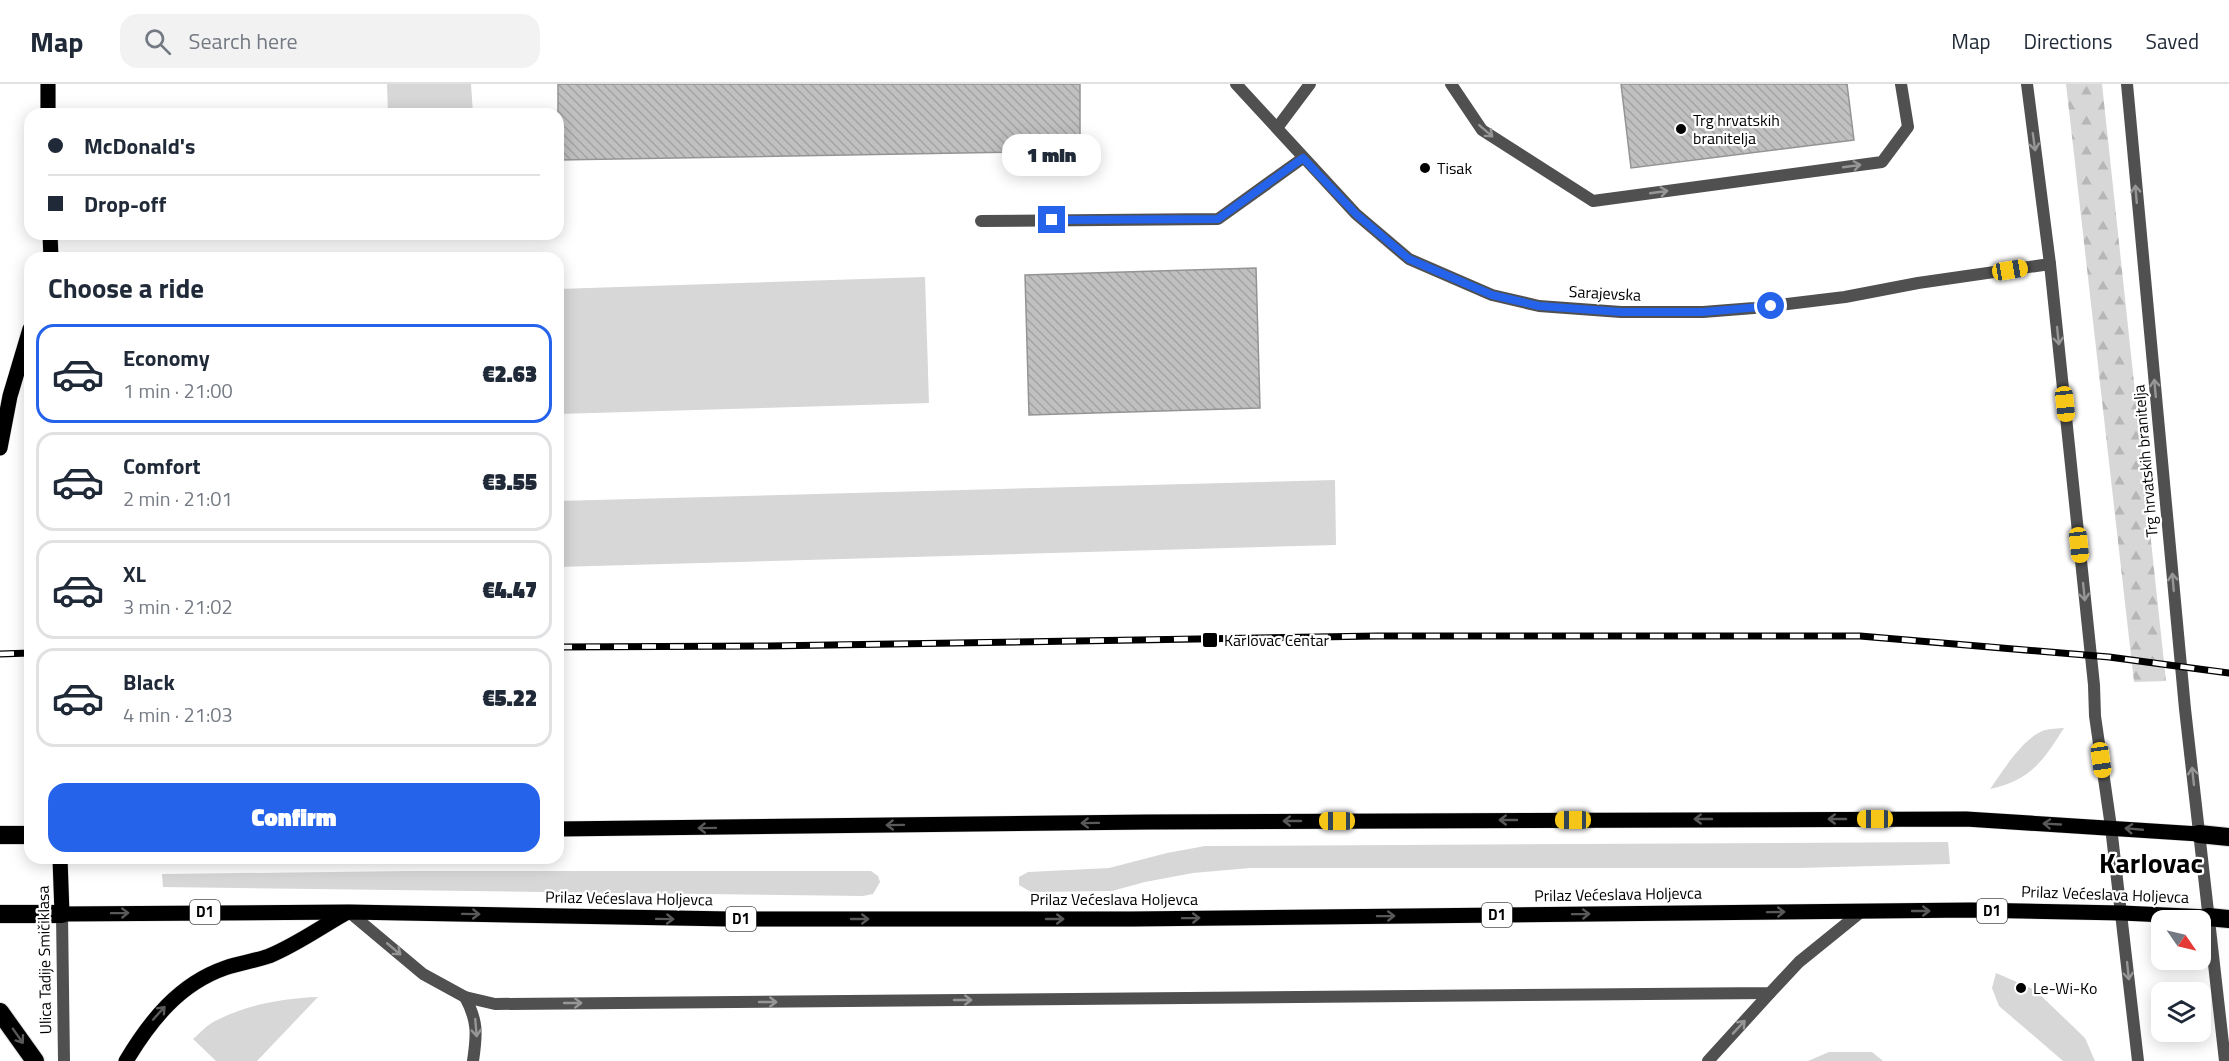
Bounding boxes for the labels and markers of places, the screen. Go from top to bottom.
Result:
place label: Trg hrvatskih branitelja [1693,108,1780,150]
marker: Trg hrvatskih branitelja [1674,122,1688,136]
place label: Tisak [1437,156,1472,180]
marker: Tisak [1418,161,1432,175]
place label: Karlovac Centar [1224,628,1330,652]
marker: Karlovac Centar [1201,631,1219,649]
place label: Le-Wi-Ko [2033,976,2097,1000]
marker: Le-Wi-Ko [2014,981,2028,995]

